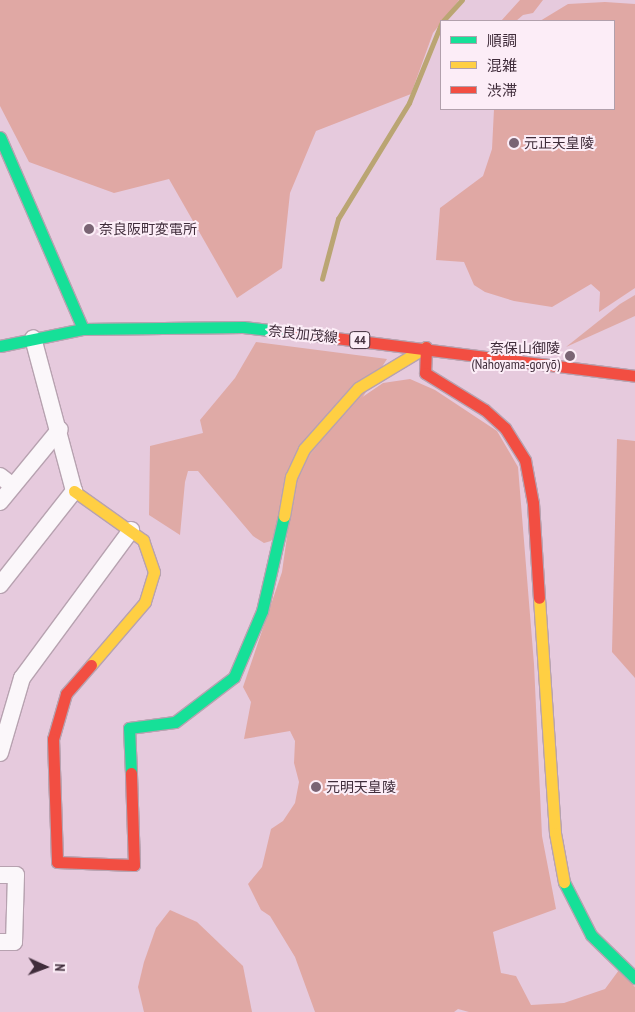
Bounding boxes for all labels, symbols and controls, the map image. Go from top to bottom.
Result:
legend [440,20,615,110]
text: 順調 [487,31,517,50]
text: 混雑 [487,56,517,75]
text: 渋滞 [487,81,517,100]
place label: 元正天皇陵 [524,135,594,151]
marker: 元正天皇陵 [508,137,520,149]
place label: 奈良阪町変電所 [99,221,197,237]
marker: 奈良阪町変電所 [83,223,95,235]
street label: 奈良加茂線 [267,322,339,346]
road number: 44 [349,330,371,350]
place label: 奈保山御陵 (Nahoyama-goryō) [471,340,560,372]
marker: 奈保山御陵 (Nahoyama-goryō) [564,350,576,362]
place label: 元明天皇陵 [326,779,396,795]
marker: 元明天皇陵 [310,781,322,793]
north arrow [20,942,70,992]
text: N [51,963,69,972]

